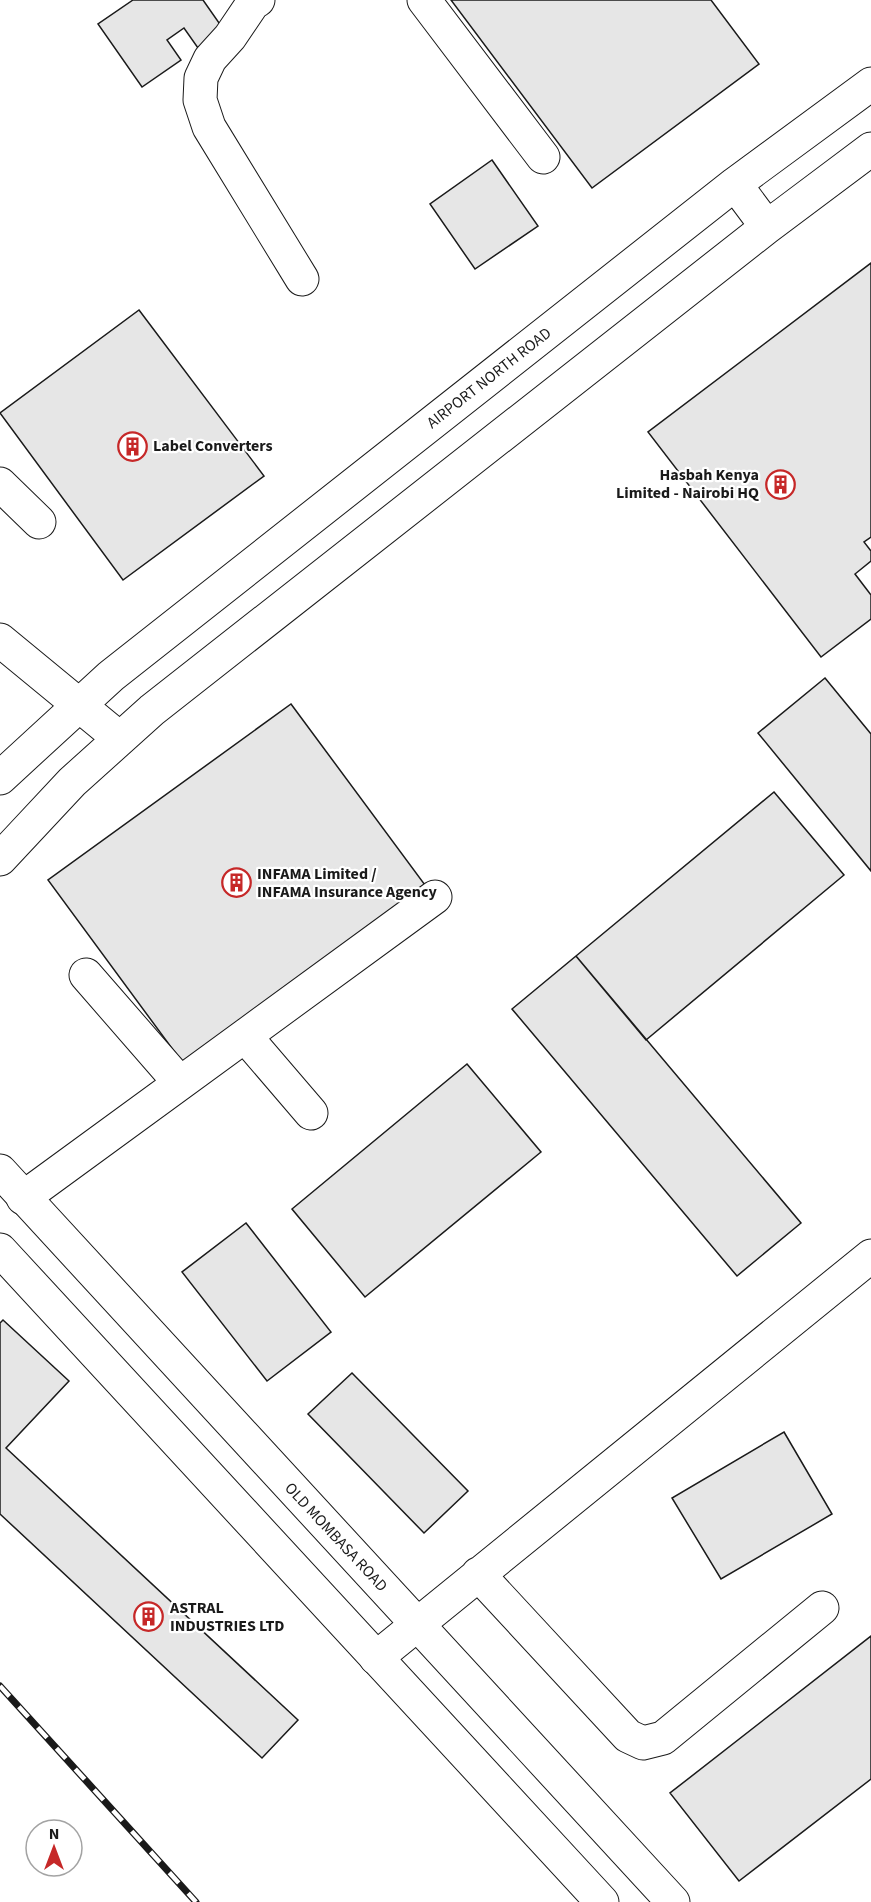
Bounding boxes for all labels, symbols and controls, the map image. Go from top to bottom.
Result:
street label: AIRPORT NORTH ROAD [422,322,556,434]
building icon: Label Converters [116,430,148,462]
place label: Label Converters [153,435,273,457]
place label: Hasbah Kenya Limited - Nairobi HQ [616,464,759,504]
building icon: Hasbah Kenya Limited - Nairobi HQ [764,468,796,500]
place label: INFAMA Limited / INFAMA Insurance Agency [257,863,437,903]
building icon: INFAMA Limited / INFAMA Insurance Agency [220,867,252,899]
street label: OLD MOMBASA ROAD [280,1478,393,1597]
place label: ASTRAL INDUSTRIES LTD [169,1597,284,1637]
building icon: ASTRAL INDUSTRIES LTD [133,1601,165,1633]
north arrow [24,1818,84,1878]
text: N [49,1823,59,1845]

